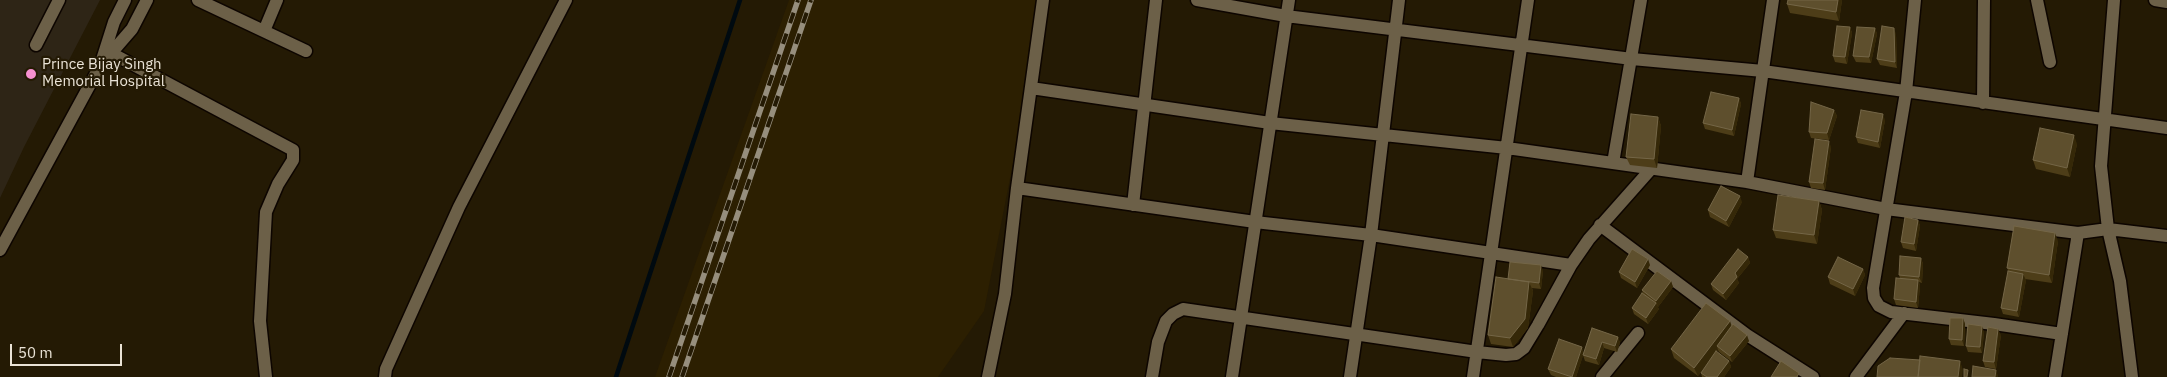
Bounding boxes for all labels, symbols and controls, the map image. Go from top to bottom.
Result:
place label: Prince Bijay Singh Memorial Hospital [42,56,165,91]
marker: Prince Bijay Singh Memorial Hospital [24,67,38,81]
scale bar [12,334,125,366]
text: 50 m [18,343,53,362]

